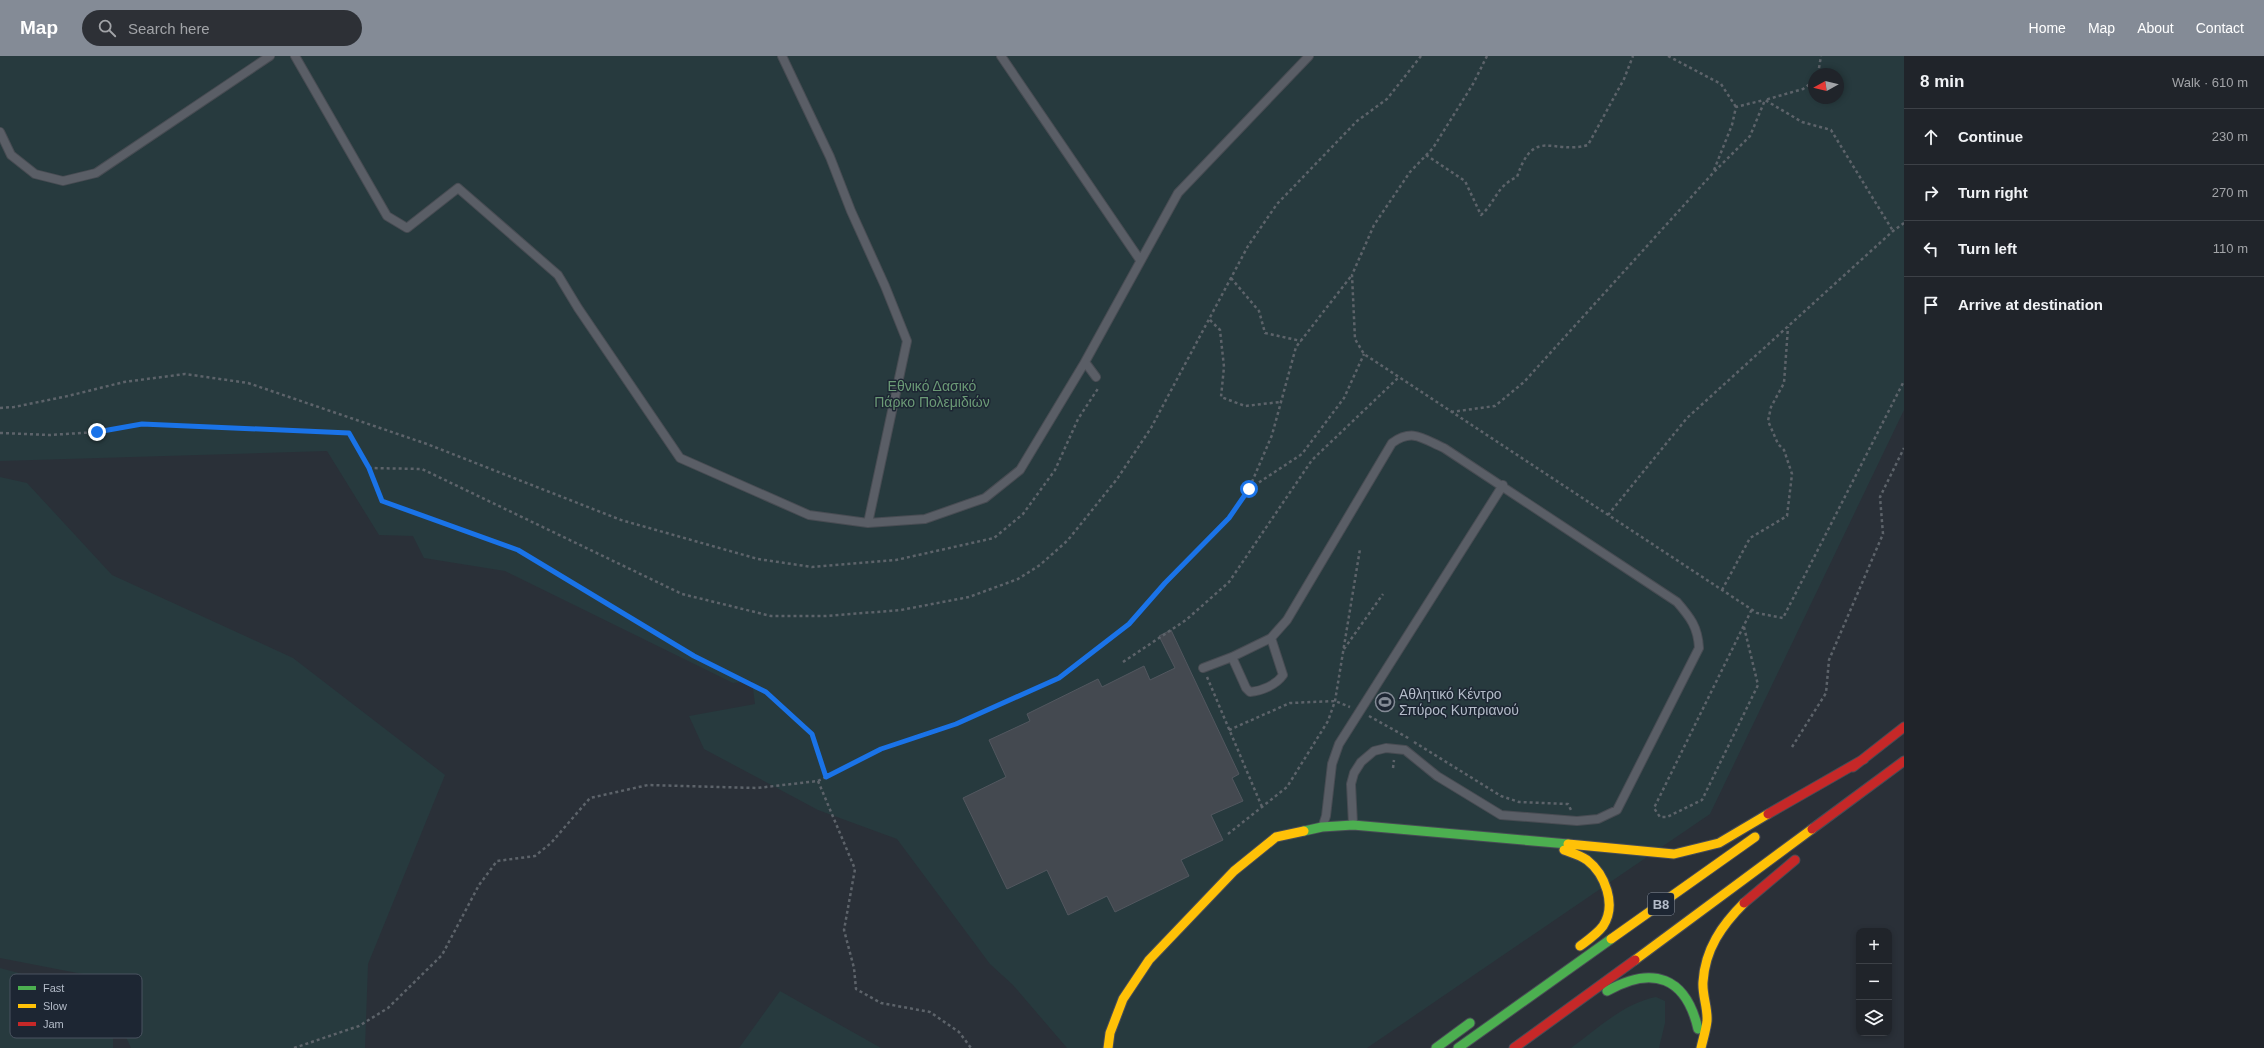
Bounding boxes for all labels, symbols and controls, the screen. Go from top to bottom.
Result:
search box [82,10,362,46]
text: Map [20,17,58,38]
icon: search [96,17,118,39]
text: Search here [128,20,210,37]
text: Home [2029,20,2066,36]
text: Map [2088,20,2115,36]
text: About [2137,20,2174,36]
text: Contact [2196,20,2244,36]
north arrow [1808,68,1844,104]
text: 8 min [1920,72,1964,91]
text: Walk · 610 m [2172,75,2248,90]
icon: ahead [1920,126,1942,148]
text: Continue [1958,128,2023,145]
text: 230 m [2212,129,2248,144]
icon: right [1920,182,1942,204]
text: Turn right [1958,184,2028,201]
text: 270 m [2212,185,2248,200]
icon: left [1920,238,1942,260]
text: Turn left [1958,240,2017,257]
text: 110 m [2213,241,2248,256]
icon: arrive [1920,294,1942,316]
text: Arrive at destination [1958,296,2103,313]
park label: Εθνικό Δασικό Πάρκο Πολεμιδιών [874,378,990,410]
route end [88,423,106,441]
route start [1240,480,1258,498]
place label: Αθλητικό Κέντρο Σπύρος Κυπριανού [1399,686,1519,718]
sports icon: Αθλητικό Κέντρο Σπύρος Κυπριανού [1374,691,1396,713]
road number: B8 [1648,893,1674,915]
map controls [1856,928,1892,1036]
button: + [1856,928,1892,964]
button: − [1856,964,1892,1000]
legend [10,974,142,1038]
text: Fast [43,982,64,994]
text: Slow [43,1000,67,1012]
button: layers [1856,1000,1892,1036]
text: Jam [43,1018,64,1030]

